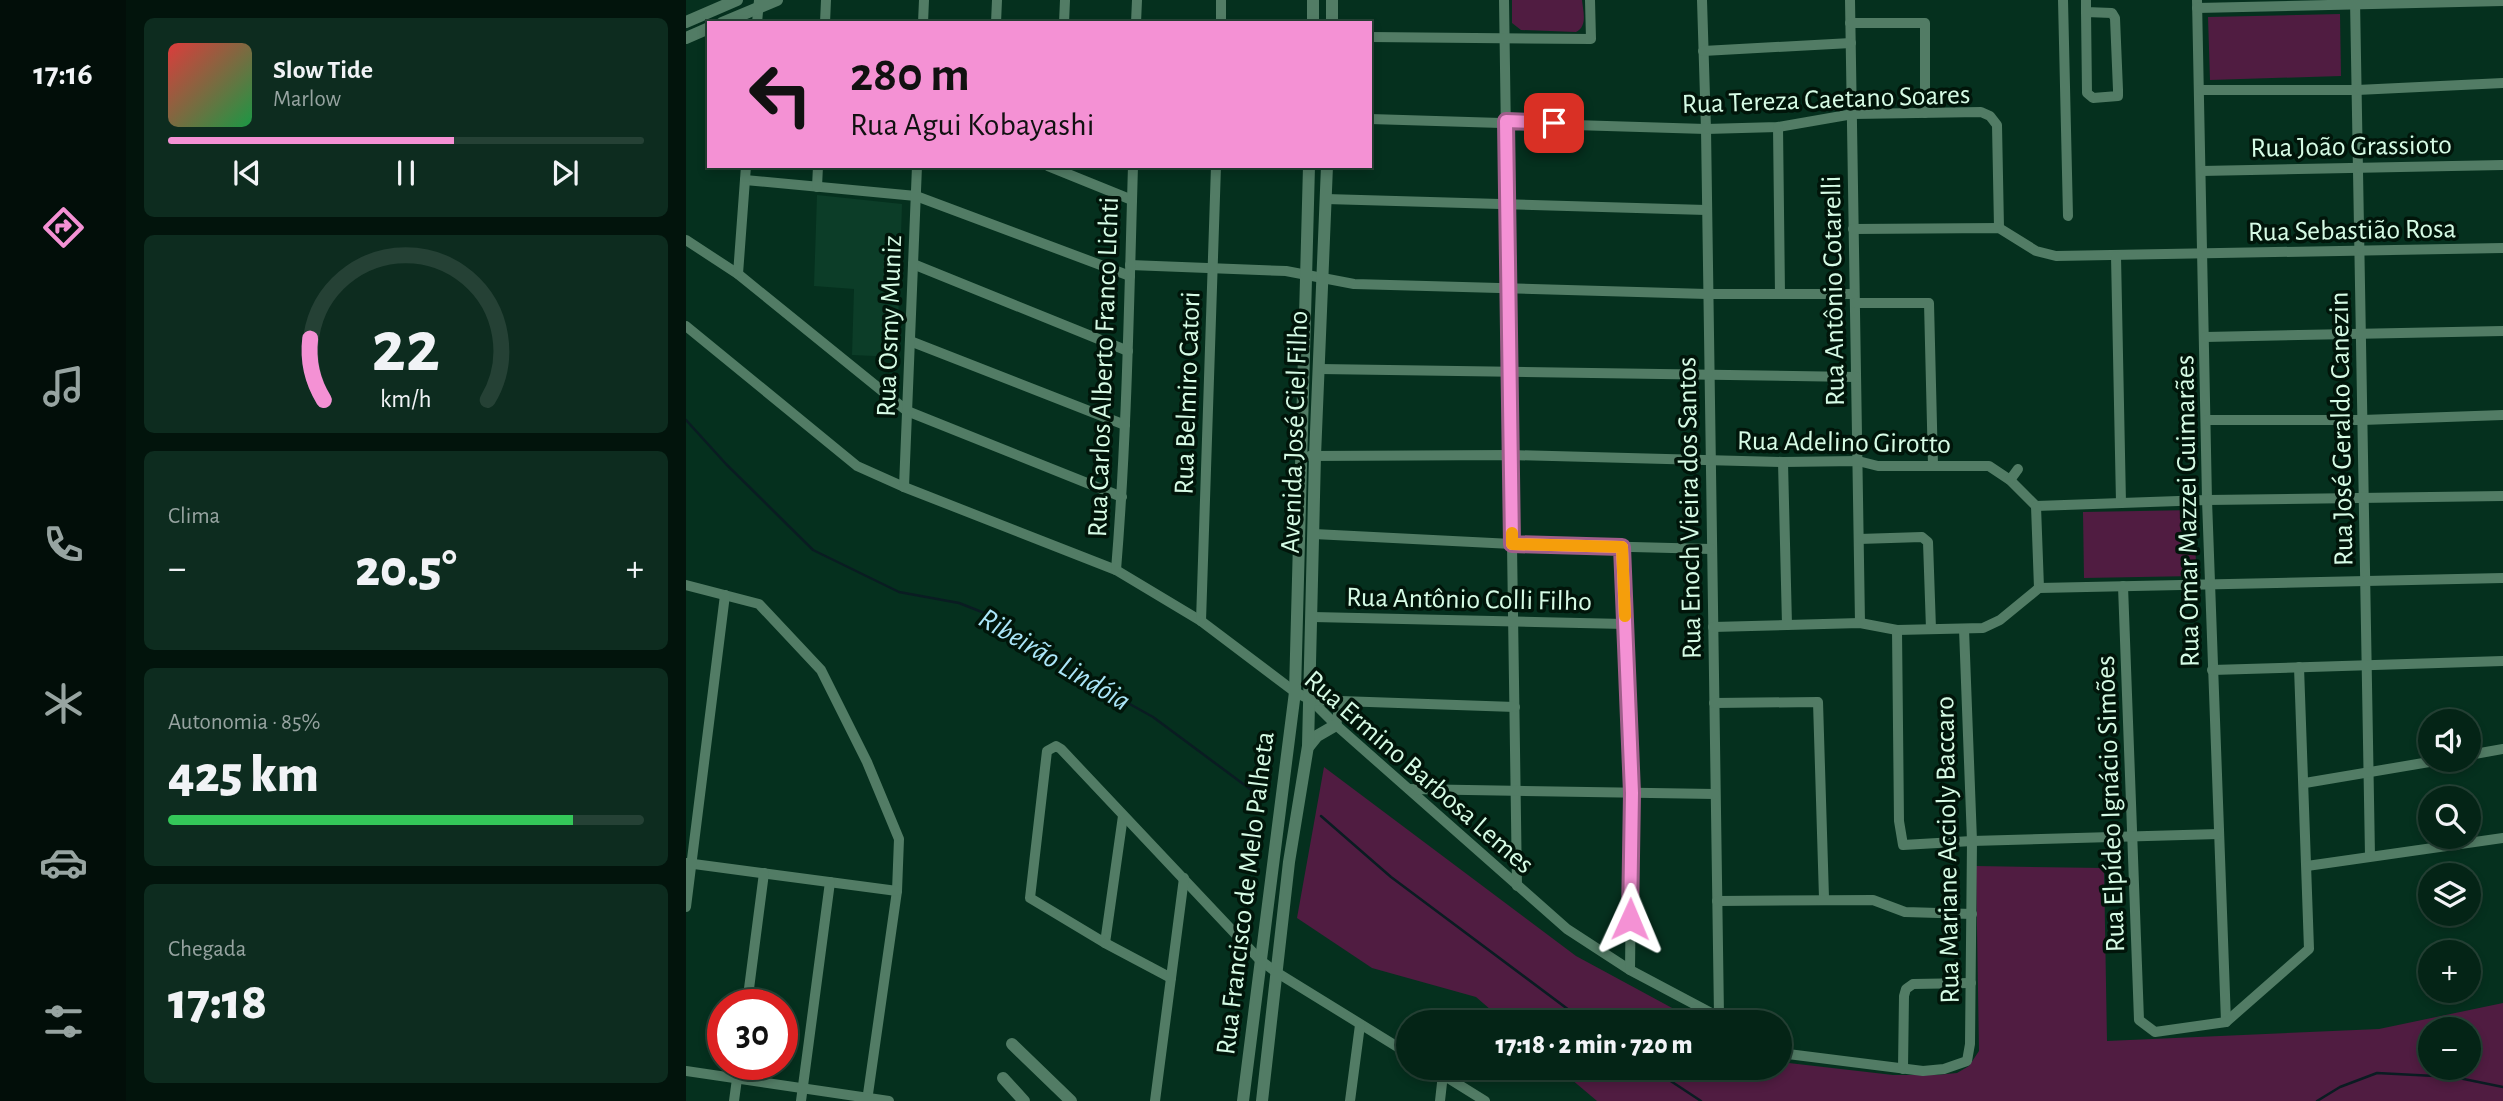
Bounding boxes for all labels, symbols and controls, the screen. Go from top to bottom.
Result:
icon: left [735,49,826,140]
text: 280 m [850,51,970,100]
text: Slow Tide [273,57,373,83]
text: 17:16 [33,58,93,90]
street label: Rua Tereza Caetano Soares [1681,81,1971,119]
text: Marlow [273,88,341,111]
pin [1524,93,1584,153]
icon: arrive [1535,104,1573,142]
text: Rua Agui Kobayashi [850,109,1094,141]
street label: Rua João Grassioto [2250,131,2452,163]
icon: previous [228,154,266,192]
icon: pause [387,154,425,192]
icon: next [546,154,584,192]
street label: Rua Antônio Cotarelli [1818,175,1850,407]
street label: Rua Carlos Alberto Franco Lichti [1084,196,1124,538]
icon: directions [39,203,88,252]
street label: Rua Sebastião Rosa [2247,215,2457,247]
street label: Rua Osmy Muniz [873,235,907,417]
street label: Rua Belmiro Catori [1170,291,1206,495]
street label: Rua José Geraldo Canezin [2326,291,2358,566]
street label: Avenida José Ciel Filho [1277,310,1313,554]
text: 22 [372,312,440,385]
street label: Rua Omar Mazzei Guimarães [2171,355,2205,667]
street label: Rua Enoch Vieira dos Santos [1673,357,1707,659]
icon: music [39,362,88,411]
text: km/h [380,387,432,412]
street label: Rua Adelino Girotto [1737,427,1951,459]
text: Clima [168,505,220,528]
icon: phone [39,520,88,569]
text: 20.5° [355,543,457,595]
text: − [168,550,186,588]
text: + [626,550,644,588]
street label: Rua Antônio Colli Filho [1346,584,1592,616]
water label: Ribeirão Lindóia [973,603,1135,717]
street label: Rua Elpídeo Ignácio Simões [2092,655,2130,953]
street label: Rua Ermino Barbosa Lemes [1299,666,1539,879]
icon: climate [39,679,88,728]
street label: Rua Mariane Accioly Baccaro [1931,696,1965,1004]
map controls [2418,709,2481,1080]
button: sound [2418,709,2481,772]
text: Autonomia · 85% [168,711,321,734]
street label: Rua Francisco de Melo Palheta [1212,730,1280,1057]
text: 425 km [168,749,319,801]
button: search [2418,786,2481,849]
icon: car [39,838,88,887]
button: layers [2418,863,2481,926]
position arrow [1593,882,1667,956]
text: Chegada [168,938,246,961]
button: + [2418,940,2481,1003]
text: 17:18 [168,976,267,1028]
speed limit sign: 30 [707,989,798,1080]
icon: filters [39,997,88,1046]
button: − [2418,1017,2481,1080]
text: 17:18 · 2 min · 720 m [1496,1032,1692,1058]

